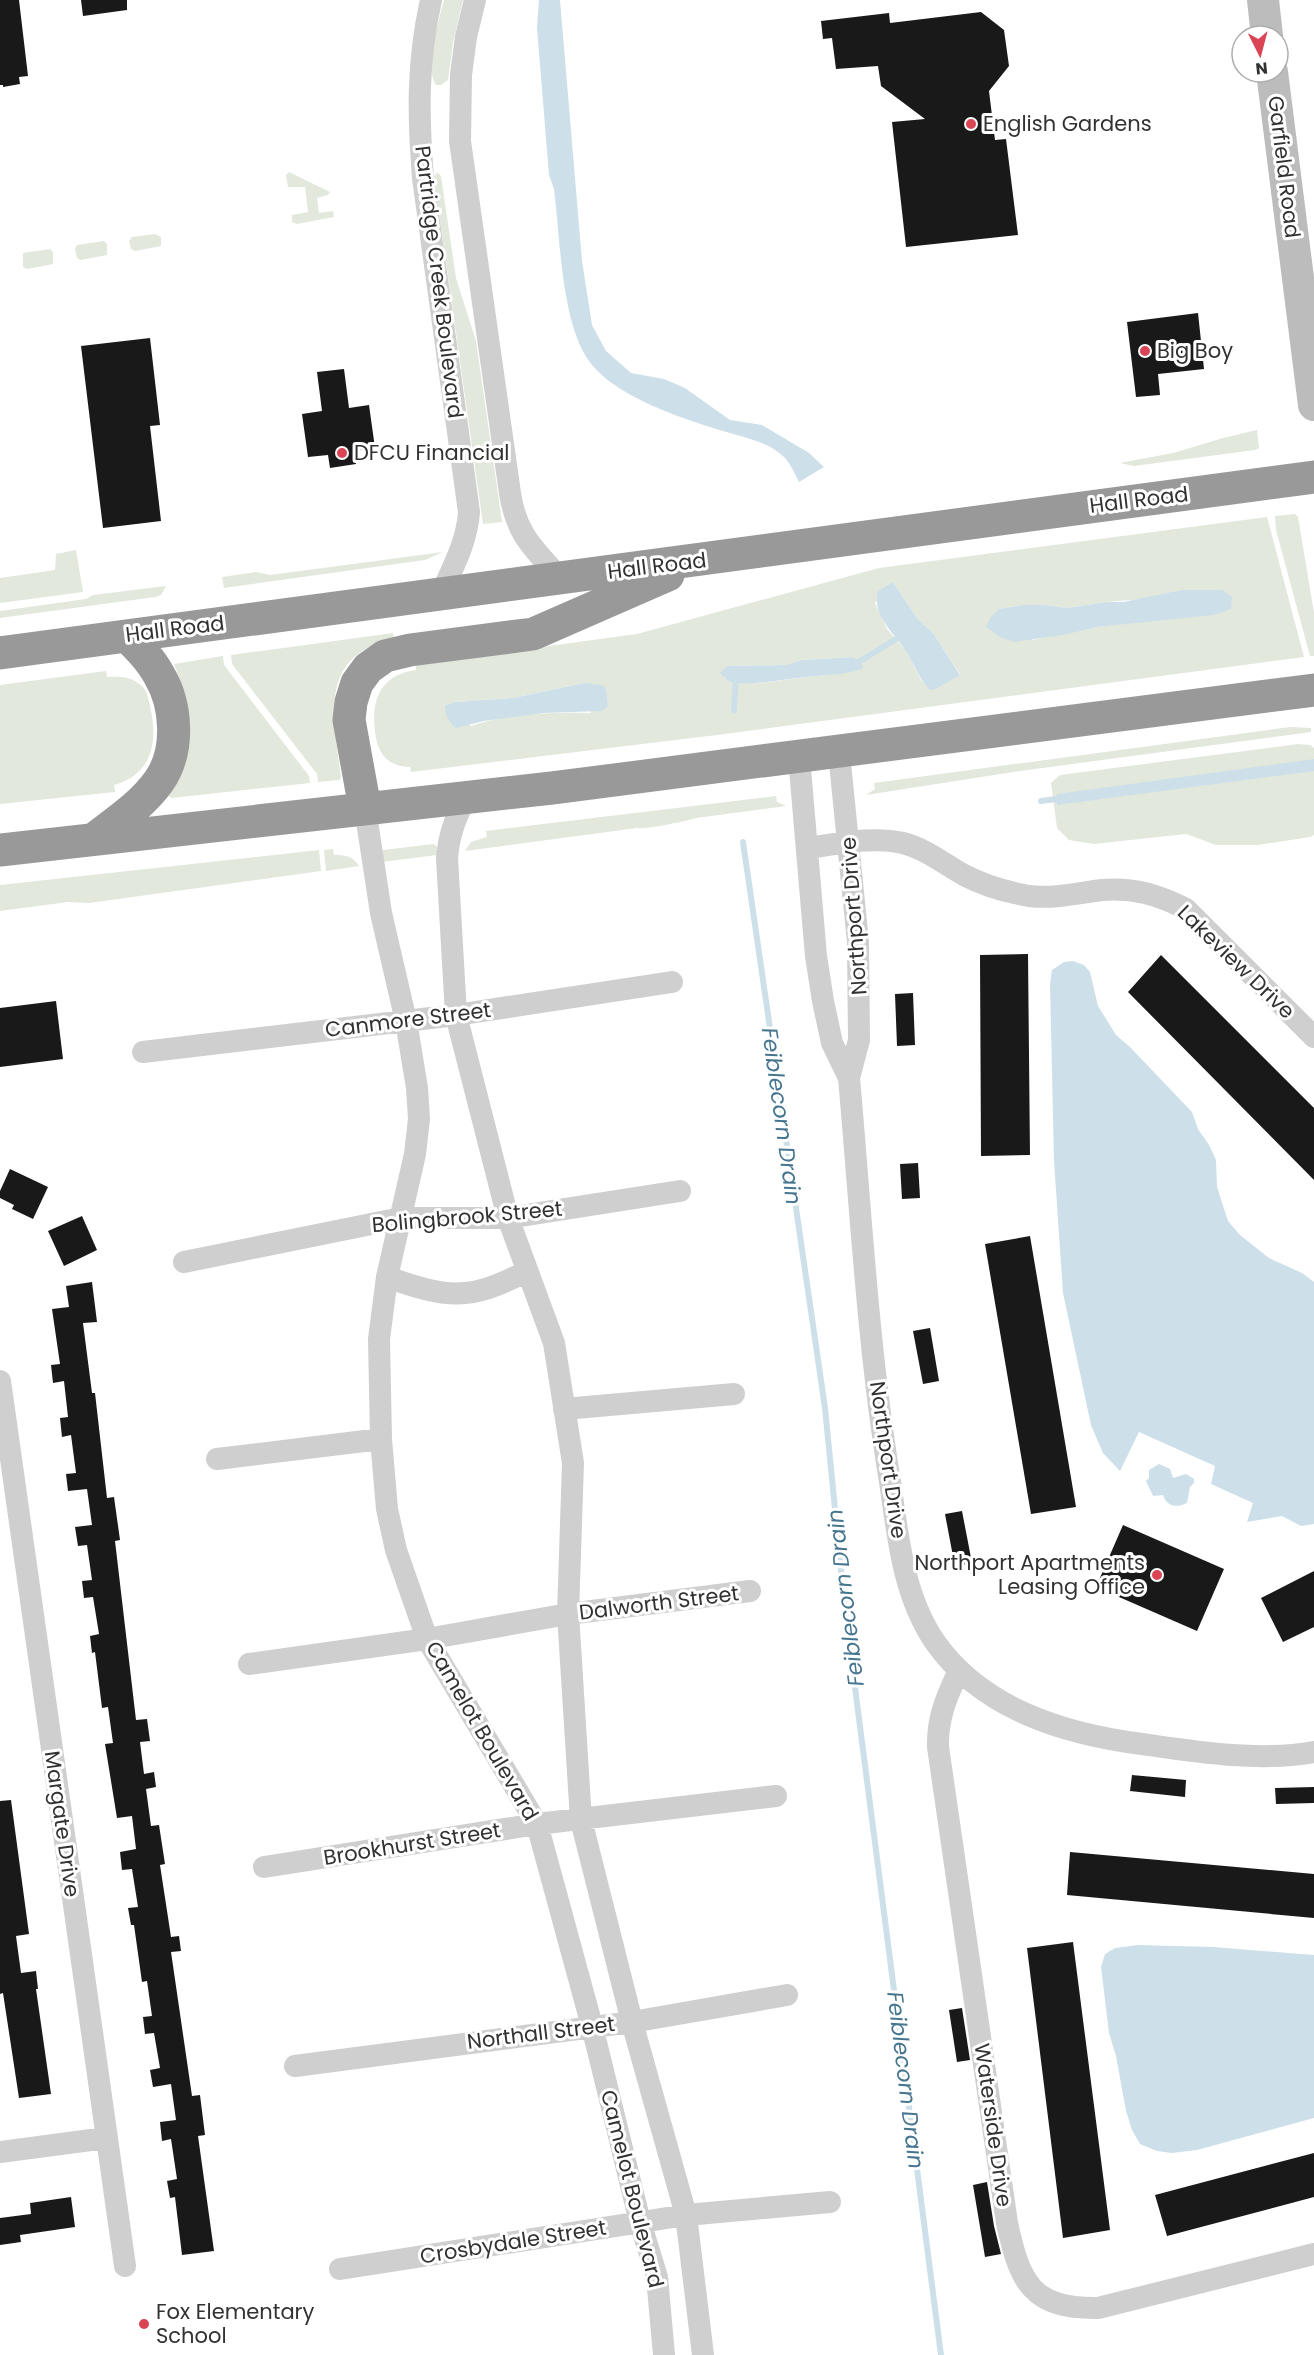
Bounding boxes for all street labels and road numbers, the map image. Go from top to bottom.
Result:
street label: Garfield Road [1261,94,1308,240]
street label: Partridge Creek Boulevard [408,144,471,420]
street label: Hall Road [1088,479,1190,520]
street label: Hall Road [606,545,708,586]
street label: Hall Road [124,608,226,649]
street label: Northport Drive [834,836,873,996]
street label: Lakeview Drive [1171,898,1301,1025]
street label: Canmore Street [323,995,493,1044]
street label: Bolingbrook Street [371,1194,563,1239]
street label: Northport Drive [863,1379,914,1540]
street label: Dalworth Street [577,1578,741,1627]
street label: Camelot Boulevard [419,1636,546,1826]
street label: Margate Drive [38,1749,87,1899]
street label: Brookhurst Street [321,1815,503,1872]
street label: Northall Street [465,2009,617,2056]
street label: Waterside Drive [968,2041,1019,2209]
street label: Camelot Boulevard [594,2087,671,2291]
street label: Crosbydale Street [418,2212,608,2271]

